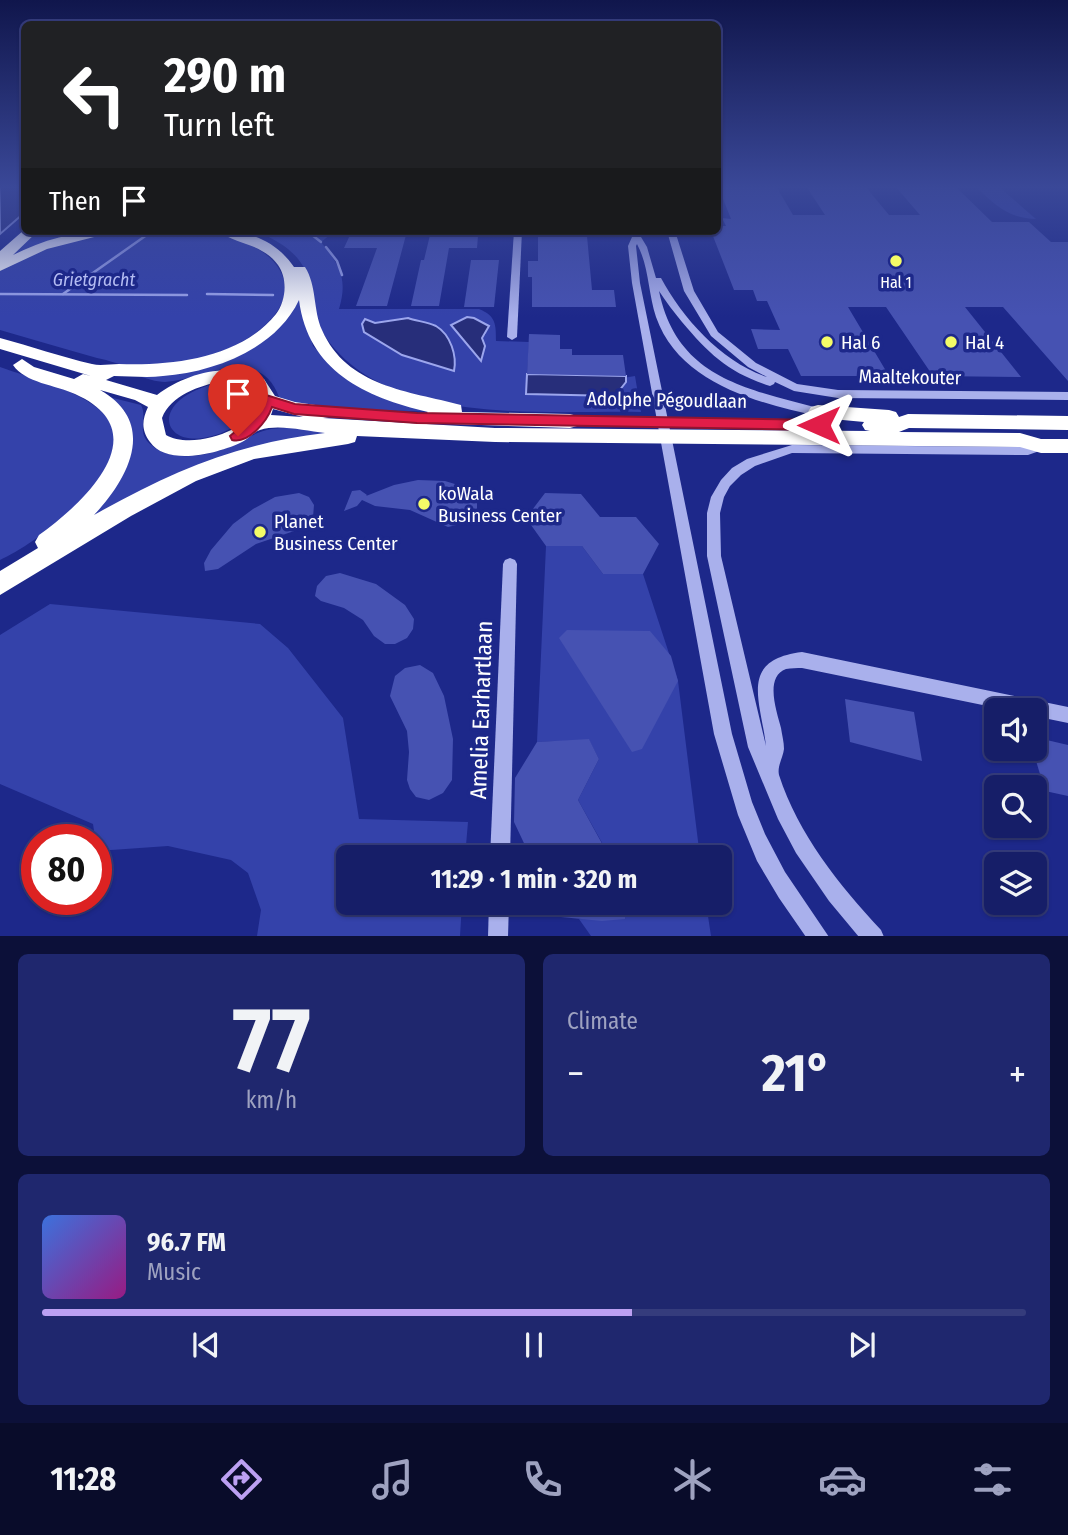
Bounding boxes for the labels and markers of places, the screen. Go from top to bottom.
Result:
marker: Hal 1 [888,253,904,269]
place label: Hal 1 [880,273,912,292]
place label: Hal 6 [841,331,881,354]
place label: Hal 4 [965,331,1004,354]
marker: Hal 6 [819,334,835,350]
marker: Hal 4 [943,334,959,350]
pin [208,364,268,436]
place label: koWala Business Center [438,482,562,527]
marker: koWala Business Center [416,496,432,512]
place label: Planet Business Center [274,510,398,555]
marker: Planet Business Center [252,524,268,540]

